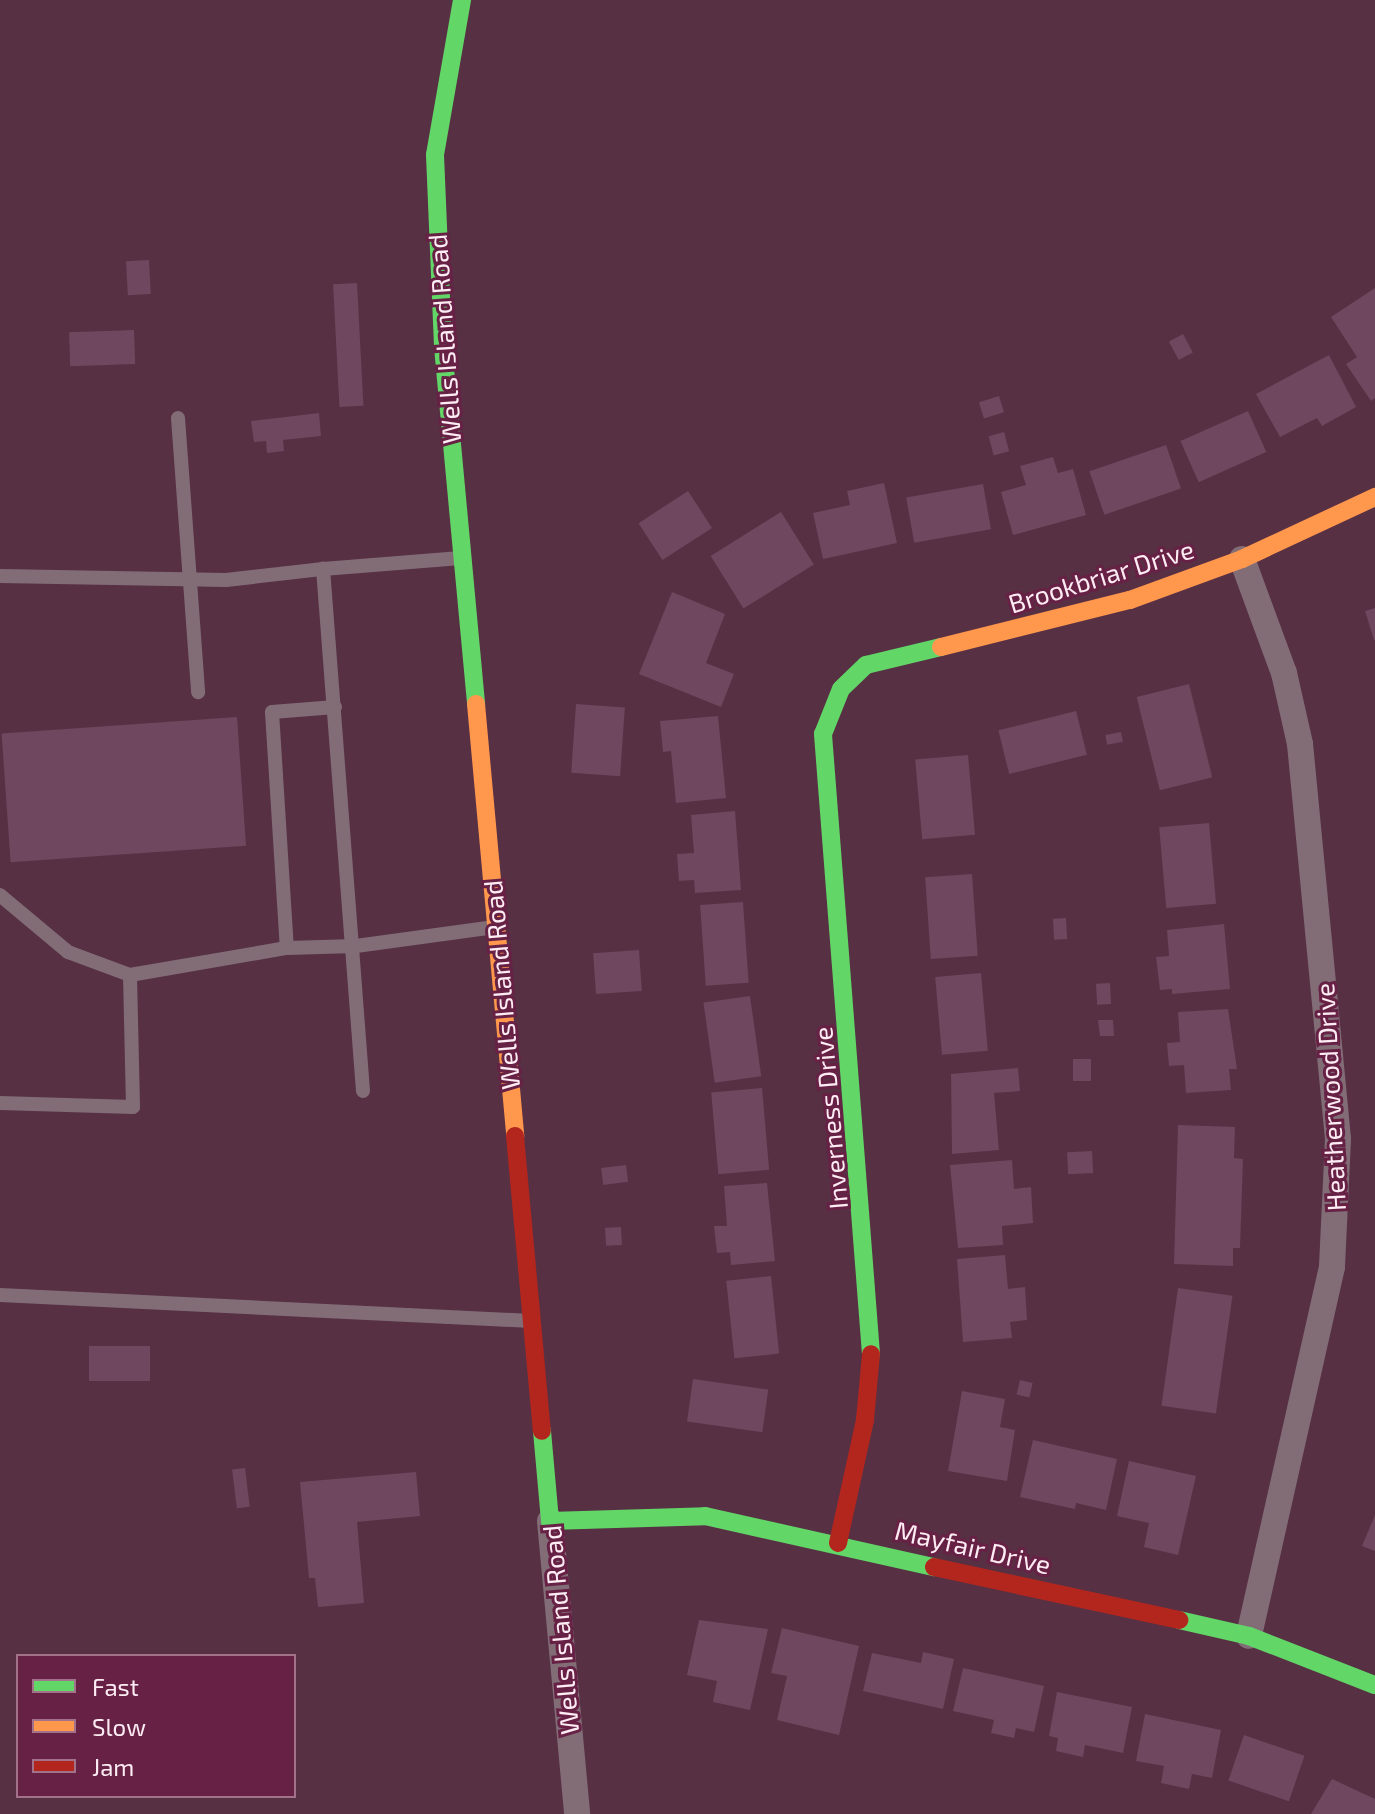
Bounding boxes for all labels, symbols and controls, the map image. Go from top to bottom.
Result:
street label: Wells Island Road [421,233,467,445]
street label: Brookbriar Drive [1004,533,1198,619]
street label: Wells Island Road [476,879,526,1091]
street label: Heatherwood Drive [1308,982,1352,1212]
street label: Inverness Drive [806,1026,854,1210]
street label: Mayfair Drive [892,1514,1054,1580]
street label: Wells Island Road [535,1524,585,1736]
legend [16,1654,296,1798]
text: Fast [92,1672,139,1701]
text: Slow [92,1712,146,1741]
text: Jam [92,1752,134,1781]

